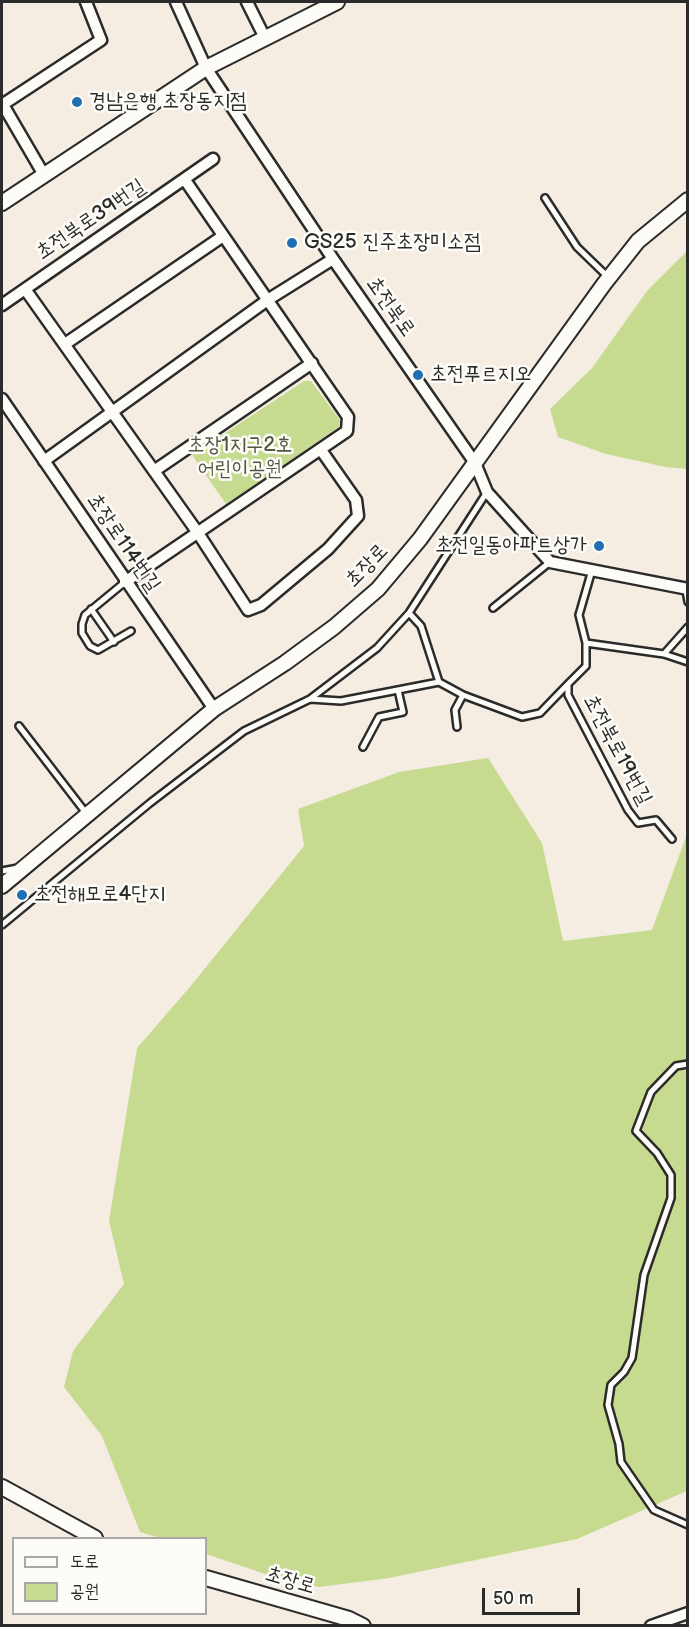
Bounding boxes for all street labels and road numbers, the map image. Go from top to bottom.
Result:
street label: 초전북로39번길 [32,174,150,266]
street label: 초전북로 [360,272,420,342]
street label: 초장로114번길 [81,489,165,597]
street label: 초장로 [340,539,394,593]
street label: 초전북로19번길 [577,690,657,810]
street label: 초장로 [262,1562,318,1600]

